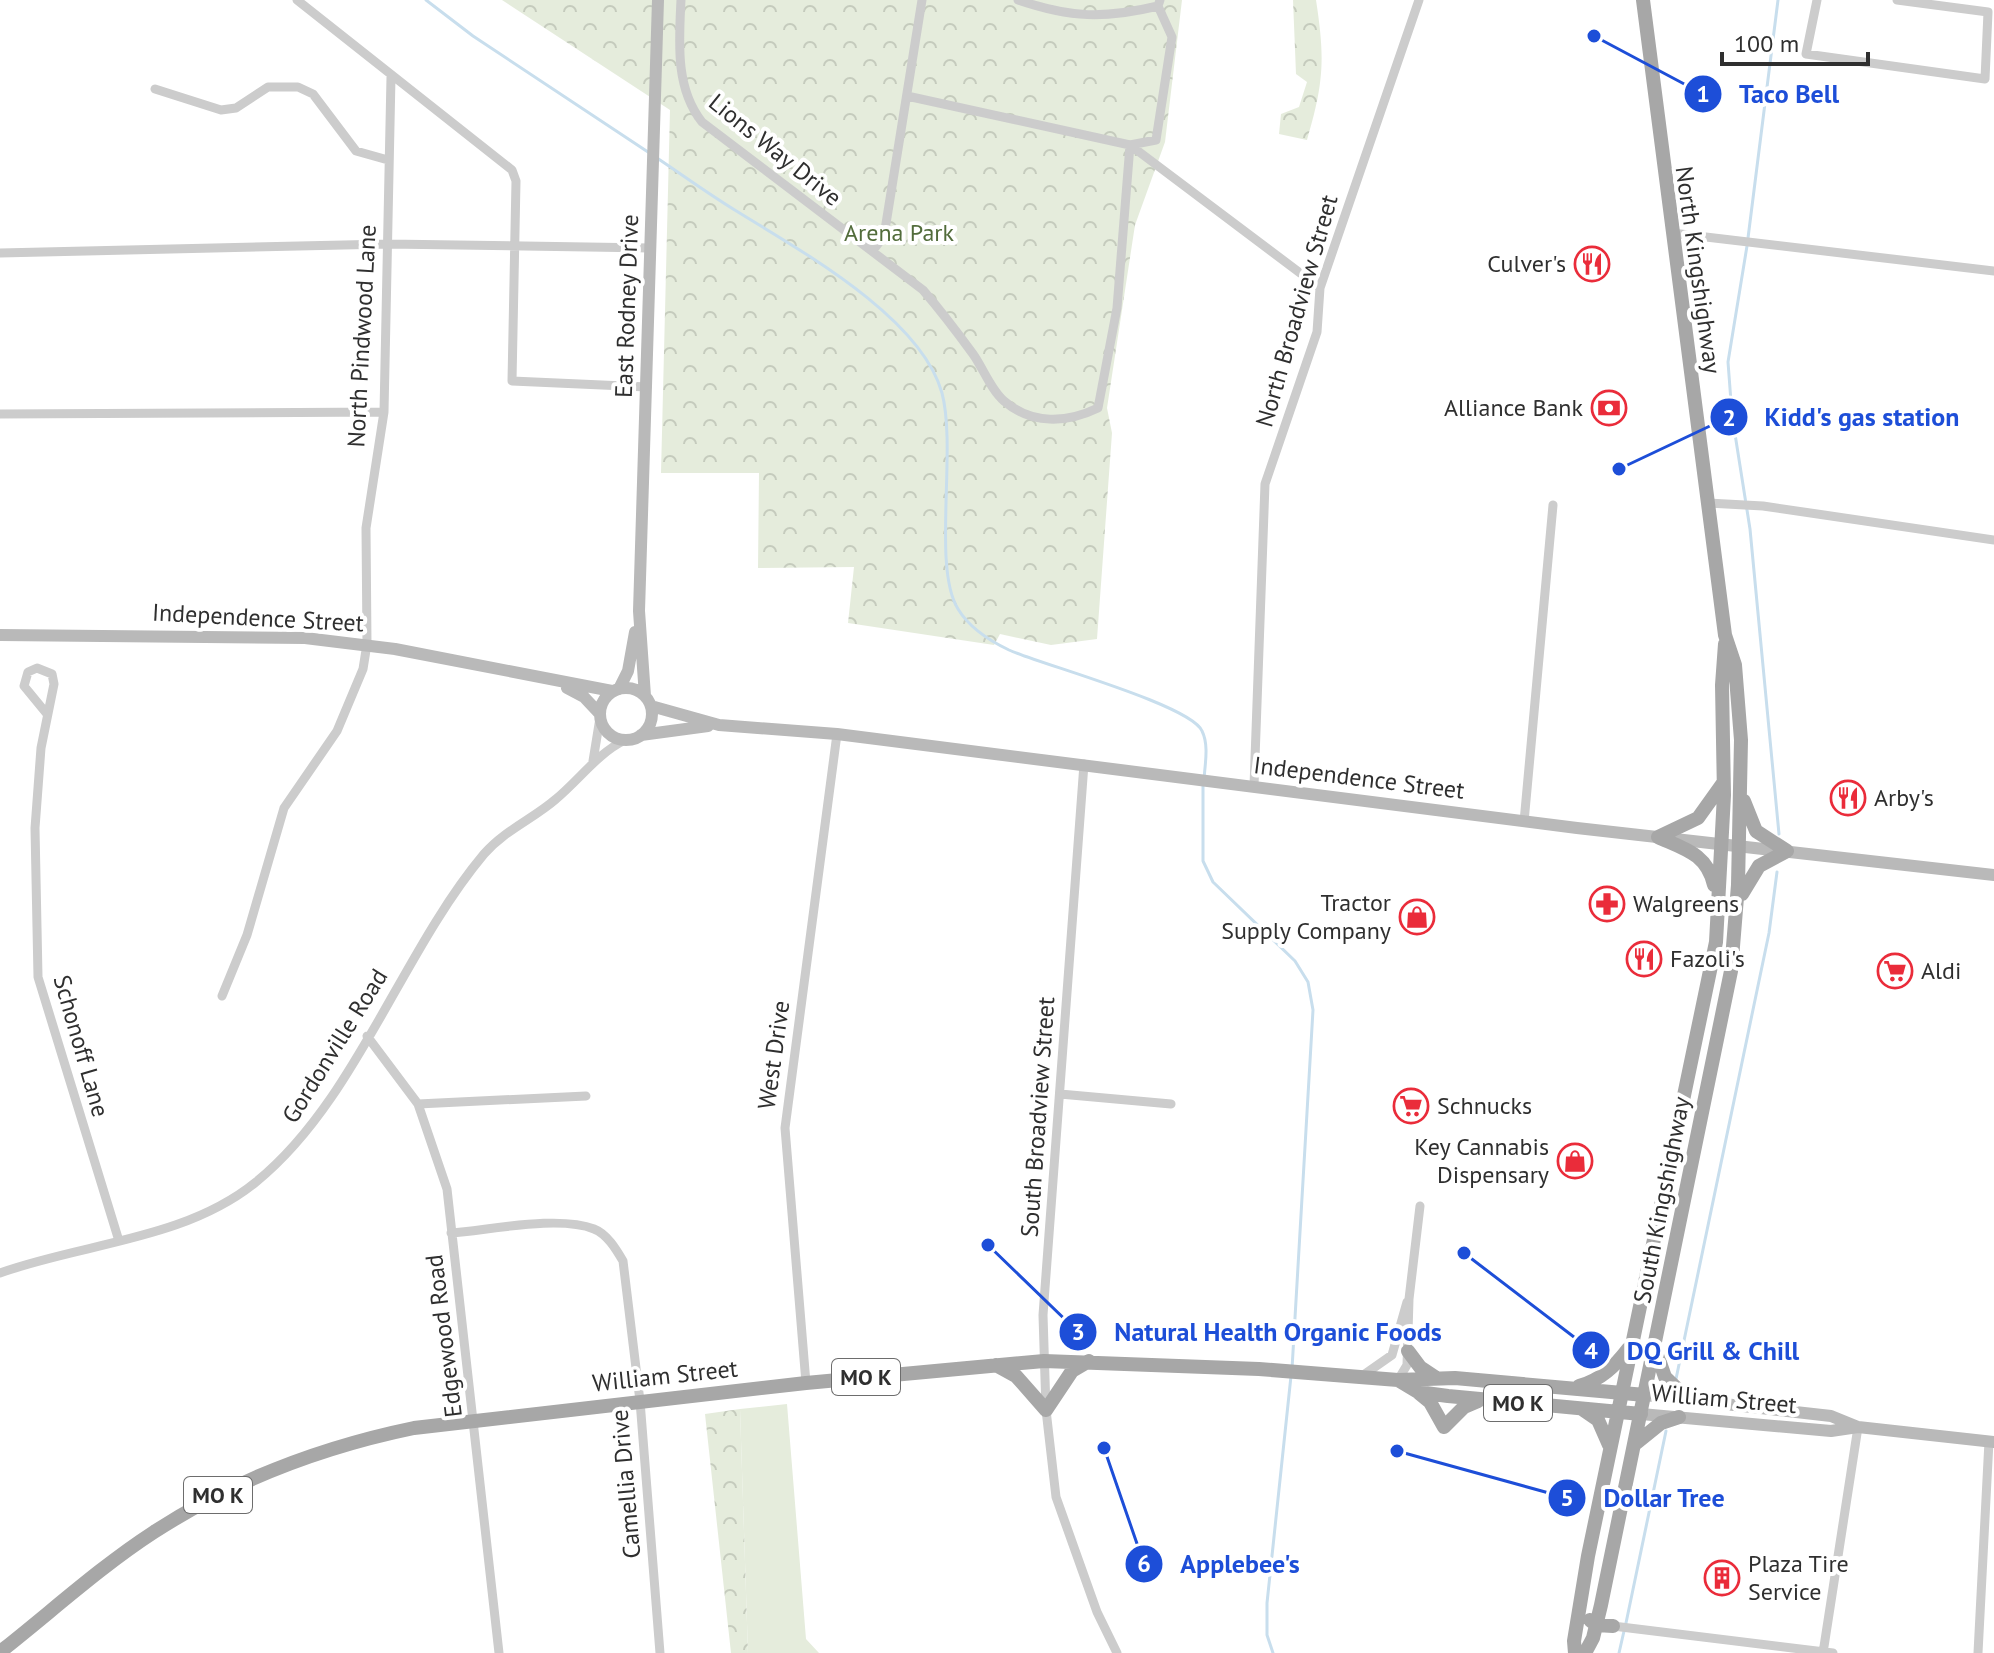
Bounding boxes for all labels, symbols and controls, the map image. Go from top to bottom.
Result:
scale bar [1722,16,1868,66]
text: 100 m [1734,28,1799,59]
callout: Taco Bell [1683,69,1856,119]
text: Taco Bell [1739,77,1839,110]
text: 1 [1696,78,1710,109]
street label: Lions Way Drive [703,87,848,213]
street label: North Kingshighway [1669,164,1728,376]
street label: North Broadview Street [1249,191,1345,431]
street label: East Rodney Drive [608,214,645,398]
park label: Arena Park [844,217,954,248]
street label: North Pindwood Lane [340,224,383,448]
restaurant icon: Culver's [1573,245,1611,283]
place label: Culver's [1487,248,1566,279]
bank icon: Alliance Bank [1590,389,1628,427]
place label: Alliance Bank [1444,392,1584,423]
callout: Kidd's gas station [1709,392,1976,442]
text: Kidd's gas station [1765,400,1959,433]
text: 2 [1722,402,1736,433]
street label: Independence Street [151,596,365,639]
street label: Independence Street [1252,749,1466,806]
restaurant icon: Arby's [1829,779,1867,817]
place label: Arby's [1874,782,1934,813]
pharmacy icon: Walgreens [1588,885,1626,923]
place label: Tractor Supply Company [1221,887,1391,946]
place label: Walgreens [1633,888,1739,919]
shop icon: Tractor Supply Company [1398,898,1436,936]
restaurant icon: Fazoli's [1625,940,1663,978]
place label: Fazoli's [1670,943,1745,974]
supermarket icon: Aldi [1876,952,1914,990]
place label: Aldi [1921,955,1961,986]
street label: Gordonville Road [275,963,394,1129]
street label: Schonoff Lane [46,971,117,1120]
street label: South Broadview Street [1014,996,1061,1238]
street label: West Drive [751,999,796,1111]
supermarket icon: Schnucks [1392,1087,1430,1125]
place label: Schnucks [1437,1090,1532,1121]
street label: South Kingshighway [1626,1094,1697,1306]
place label: Key Cannabis Dispensary [1414,1131,1549,1190]
shop icon: Key Cannabis Dispensary [1556,1142,1594,1180]
street label: Edgewood Road [418,1253,469,1419]
callout: Natural Health Organic Foods [1058,1307,1458,1357]
text: Natural Health Organic Foods [1114,1315,1442,1348]
text: 3 [1071,1316,1085,1347]
callout: DQ Grill & Chill [1571,1325,1816,1375]
text: DQ Grill & Chill [1627,1334,1800,1367]
text: 4 [1584,1335,1598,1366]
street label: William Street [591,1352,739,1399]
road number: MO K [832,1359,900,1395]
street label: William Street [1650,1377,1798,1420]
road number: MO K [1484,1385,1552,1421]
street label: Camellia Drive [604,1408,647,1560]
callout: Dollar Tree [1547,1473,1741,1523]
road number: MO K [184,1477,252,1513]
text: Dollar Tree [1603,1481,1725,1514]
text: 5 [1560,1482,1574,1513]
callout: Applebee's [1124,1539,1315,1589]
text: Applebee's [1180,1547,1300,1580]
text: 6 [1137,1548,1151,1579]
place label: Plaza Tire Service [1748,1548,1849,1607]
building icon: Plaza Tire Service [1703,1559,1741,1597]

